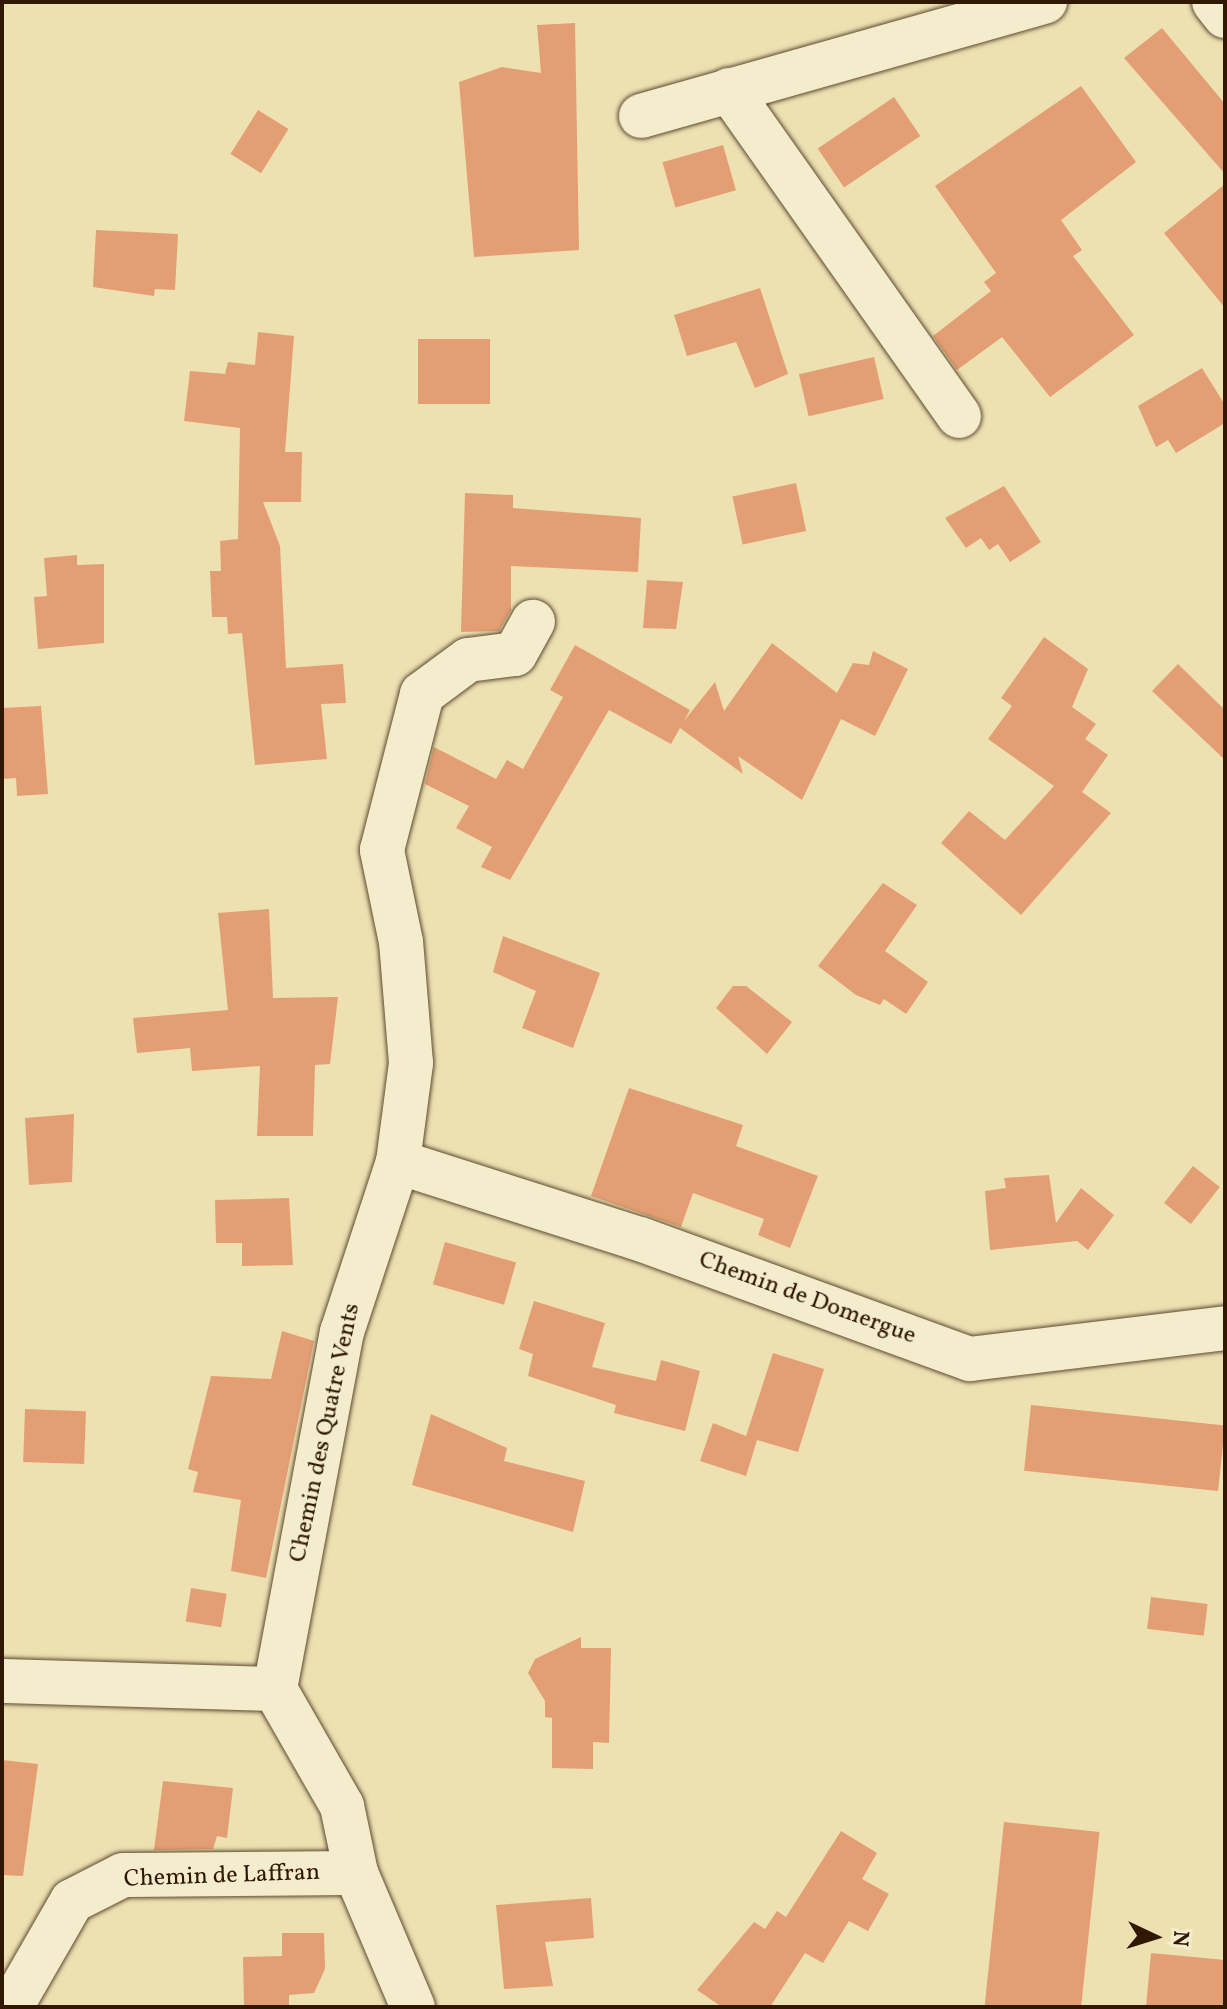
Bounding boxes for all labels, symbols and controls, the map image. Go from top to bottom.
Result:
street label: Chemin de Domergue [695,1246,919,1352]
street label: Chemin des Quatre Vents [284,1300,368,1566]
street label: Chemin de Laffran [123,1859,321,1895]
north arrow [1115,1897,1195,1977]
text: N [1163,1930,1195,1948]

